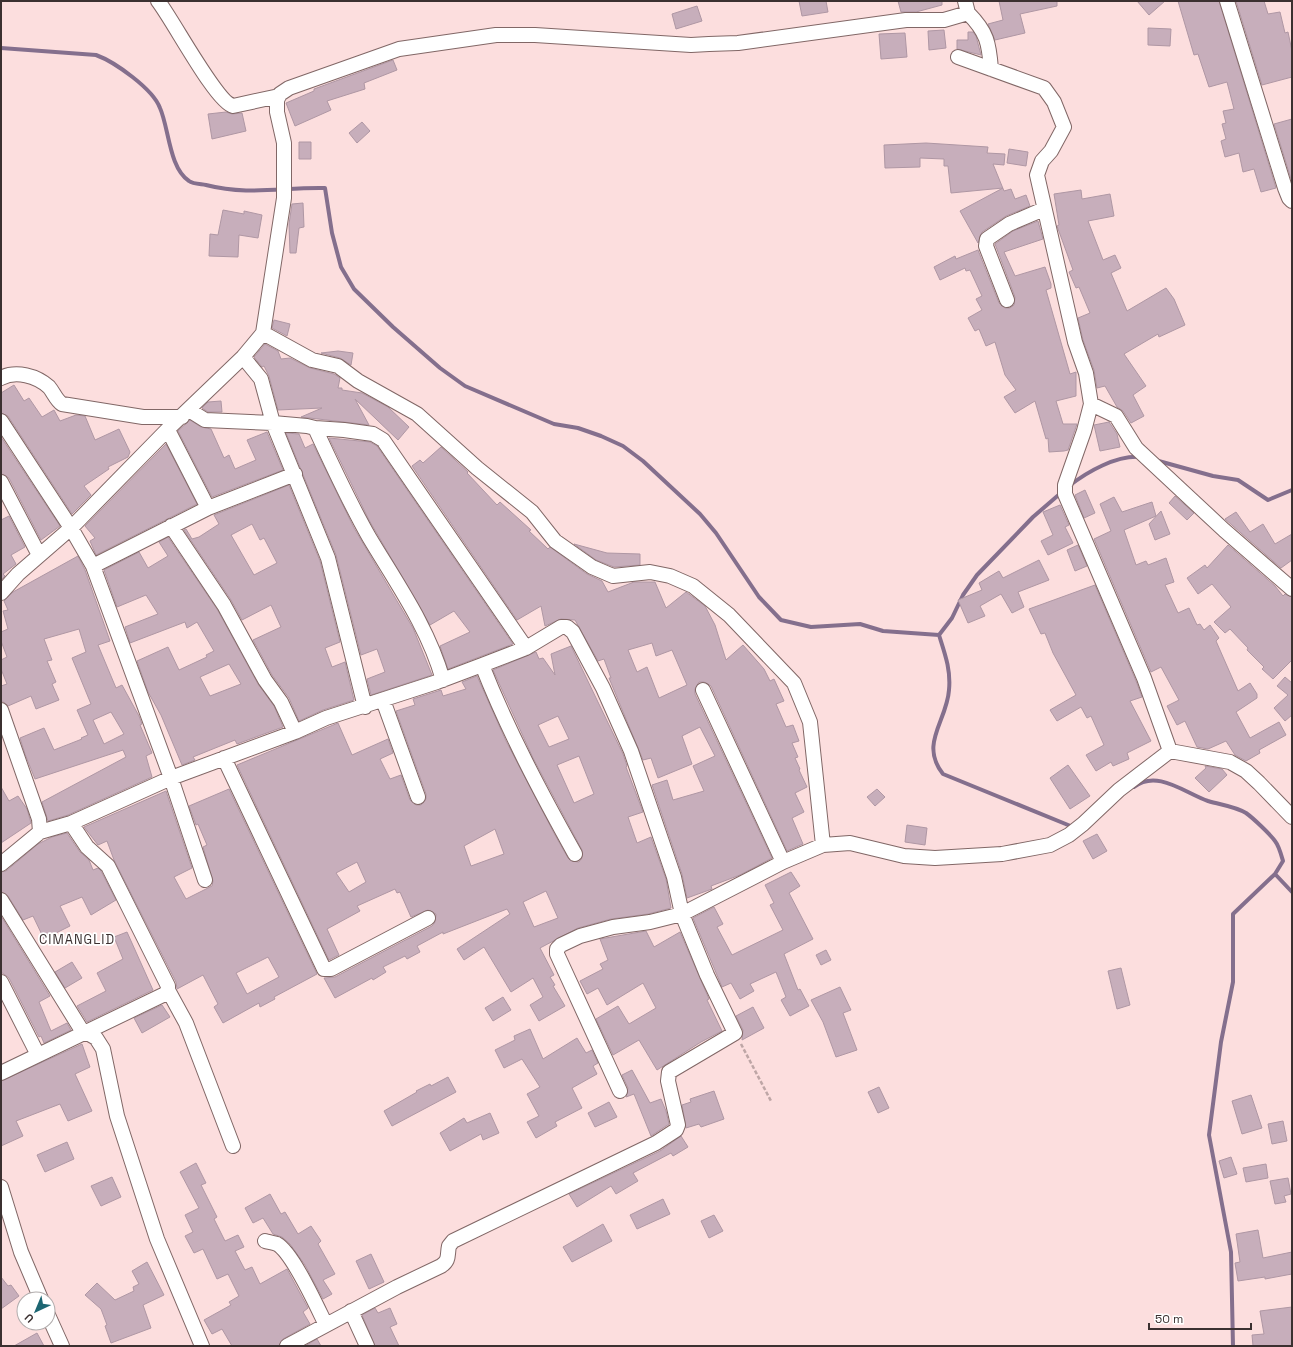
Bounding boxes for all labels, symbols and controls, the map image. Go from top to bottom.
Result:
district label: CIMANGLID [39,931,115,948]
north arrow [16,1291,56,1331]
scale bar [1149,1305,1251,1331]
text: U [22,1311,37,1326]
text: 50 m [1155,1311,1183,1327]

